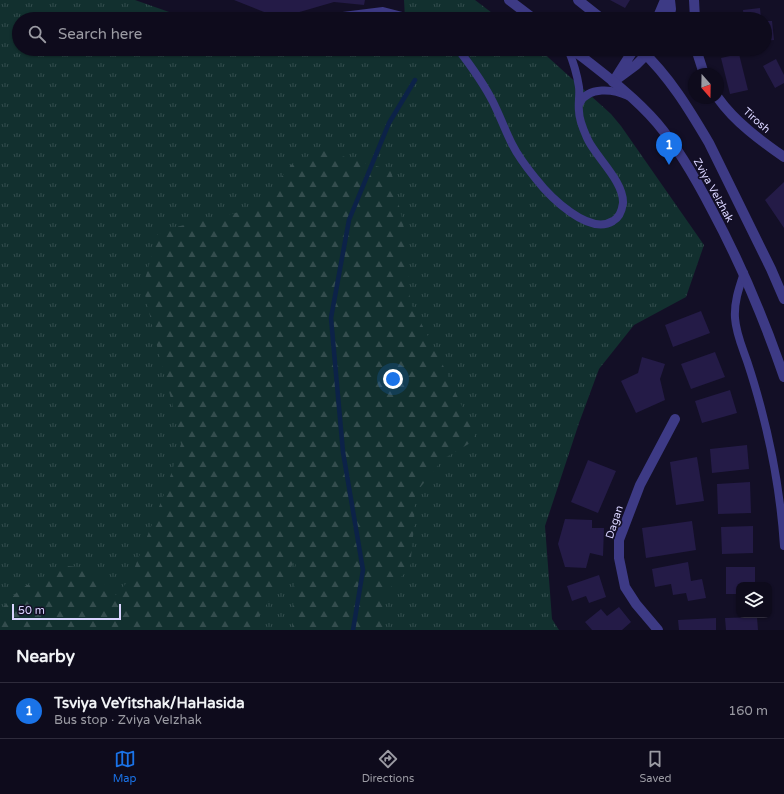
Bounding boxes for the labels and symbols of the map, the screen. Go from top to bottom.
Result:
north arrow [688,68,724,104]
street label: Tirosh [740,105,773,136]
pin: 1 [656,132,682,165]
street label: Zviya VeIzhak [691,156,736,224]
your location [383,369,403,389]
street label: Dagan [603,504,626,540]
scale bar [12,602,121,621]

